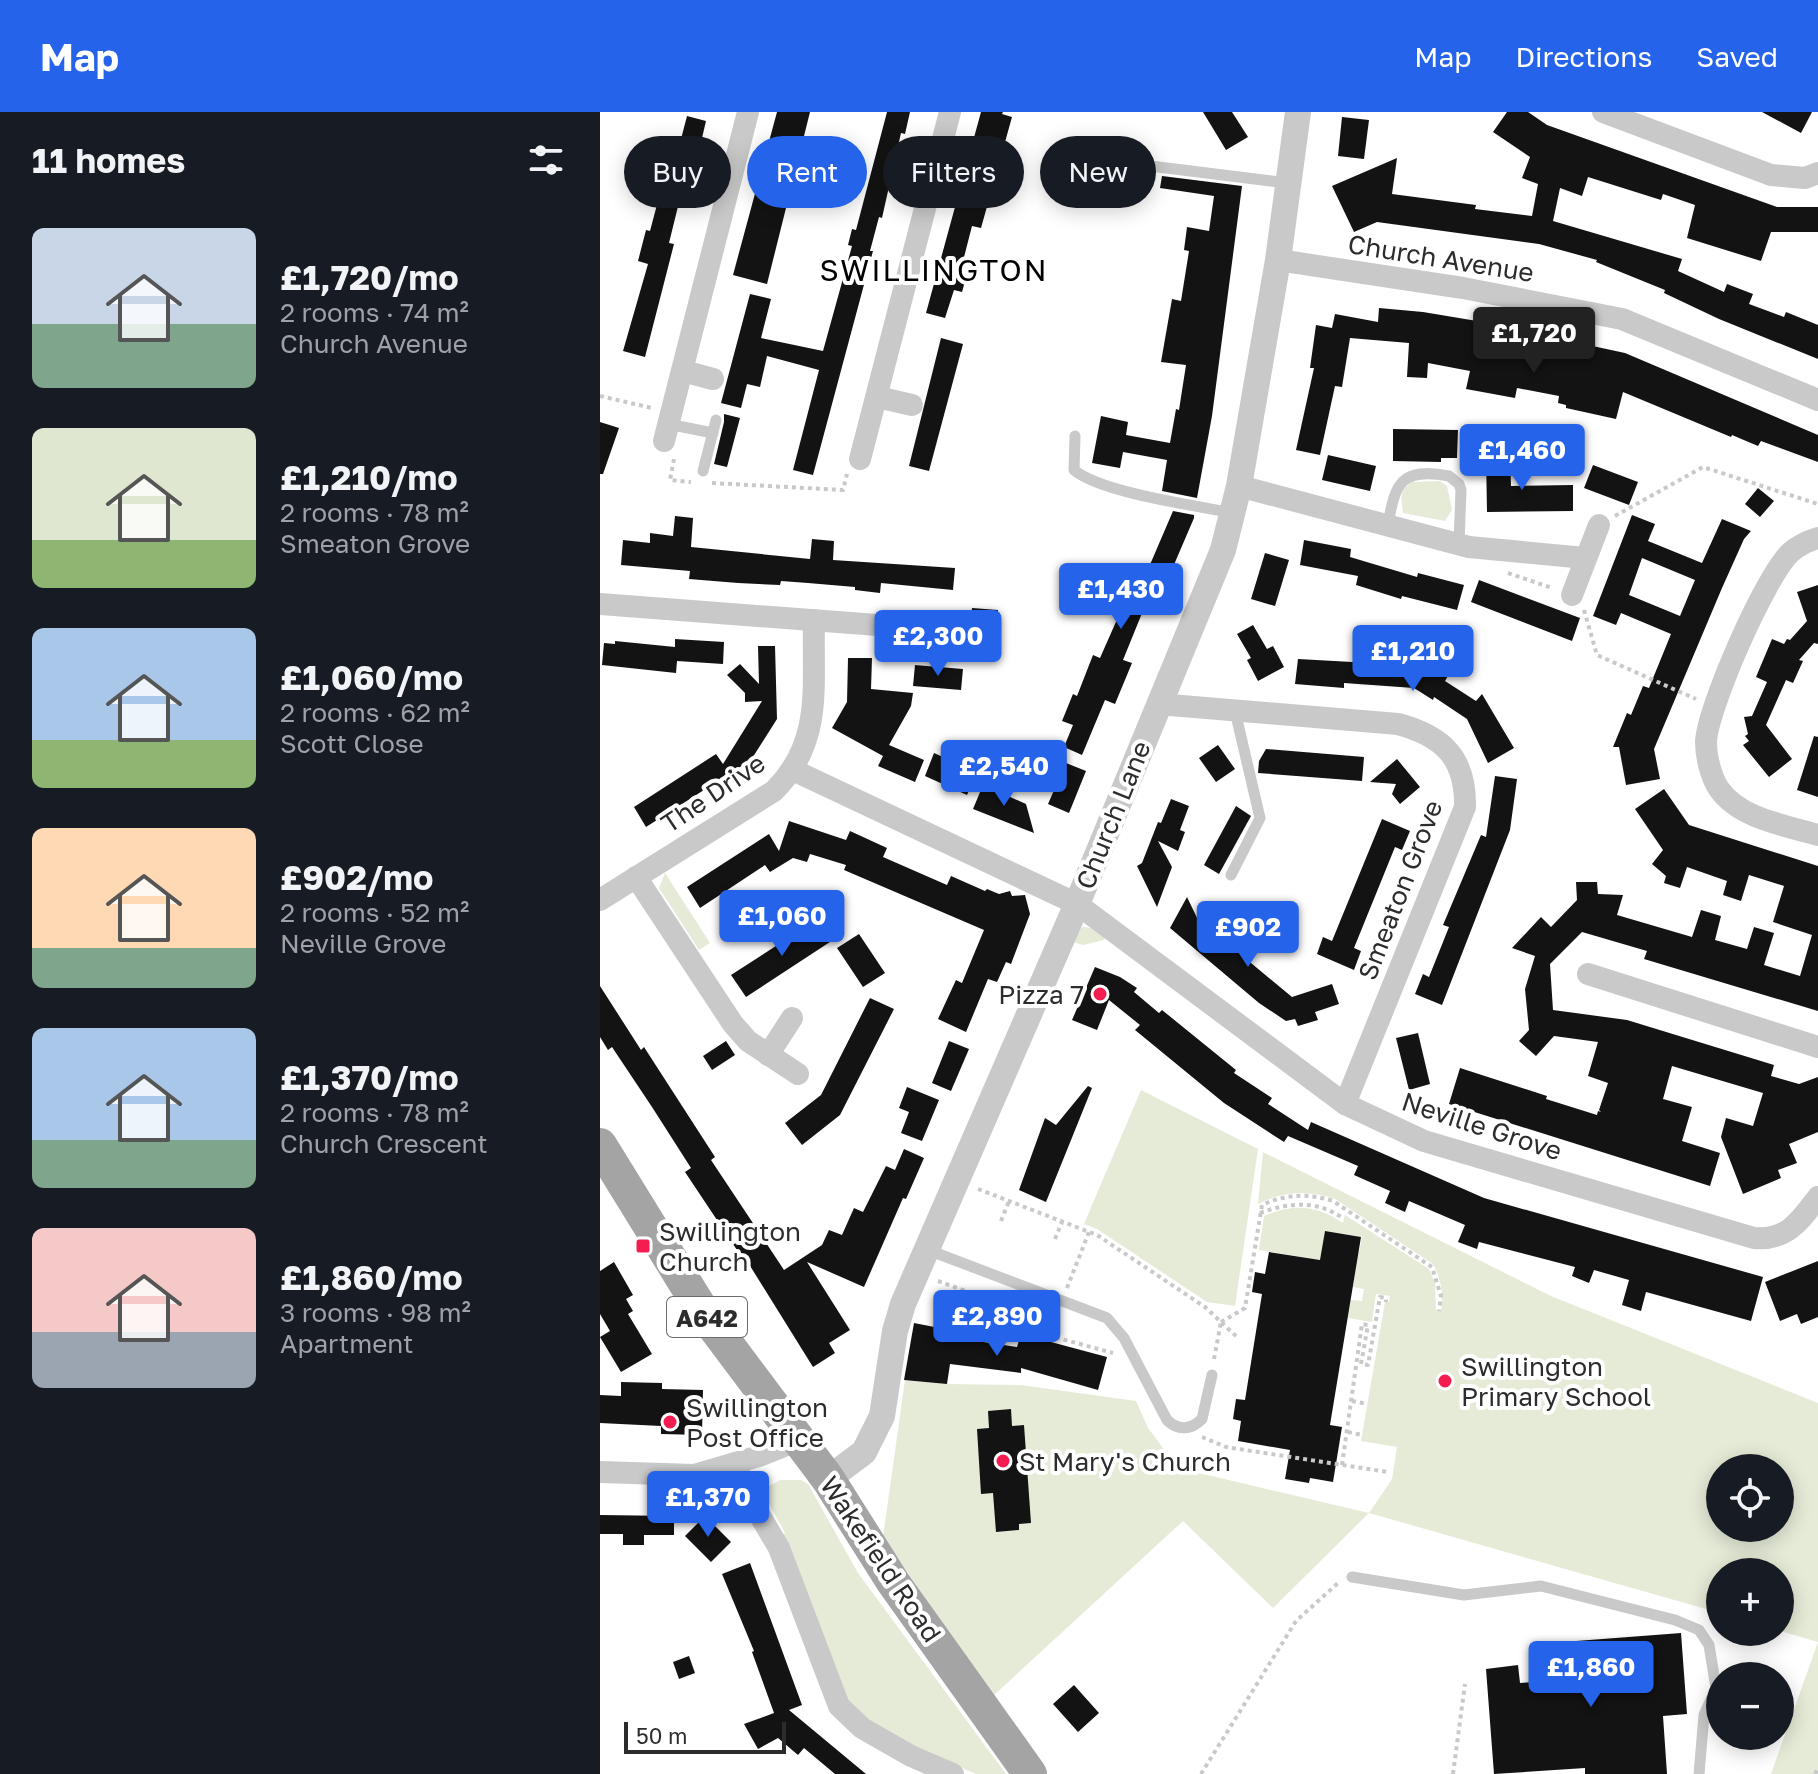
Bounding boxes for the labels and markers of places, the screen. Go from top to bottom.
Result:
pin: £1,720 [1469,307,1599,375]
pin: £1,460 [1457,424,1587,492]
pin: £1,430 [1056,563,1186,631]
pin: £2,300 [873,610,1003,678]
pin: £1,210 [1348,625,1478,693]
pin: £2,540 [939,740,1069,808]
pin: £1,060 [717,890,847,958]
pin: £902 [1201,901,1295,969]
place label: Pizza 7 [998,979,1084,1010]
marker: Pizza 7 [1091,985,1109,1003]
place label: Swillington Church [659,1216,801,1277]
marker: Swillington Church [634,1237,652,1255]
pin: £2,890 [932,1290,1062,1358]
place label: Swillington Primary School [1461,1351,1651,1412]
marker: Swillington Primary School [1436,1372,1454,1390]
place label: Swillington Post Office [686,1392,828,1453]
marker: Swillington Post Office [661,1413,679,1431]
place label: St Mary's Church [1019,1446,1231,1477]
marker: St Mary's Church [994,1452,1012,1470]
pin: £1,370 [643,1471,773,1539]
pin: £1,860 [1526,1641,1656,1709]

